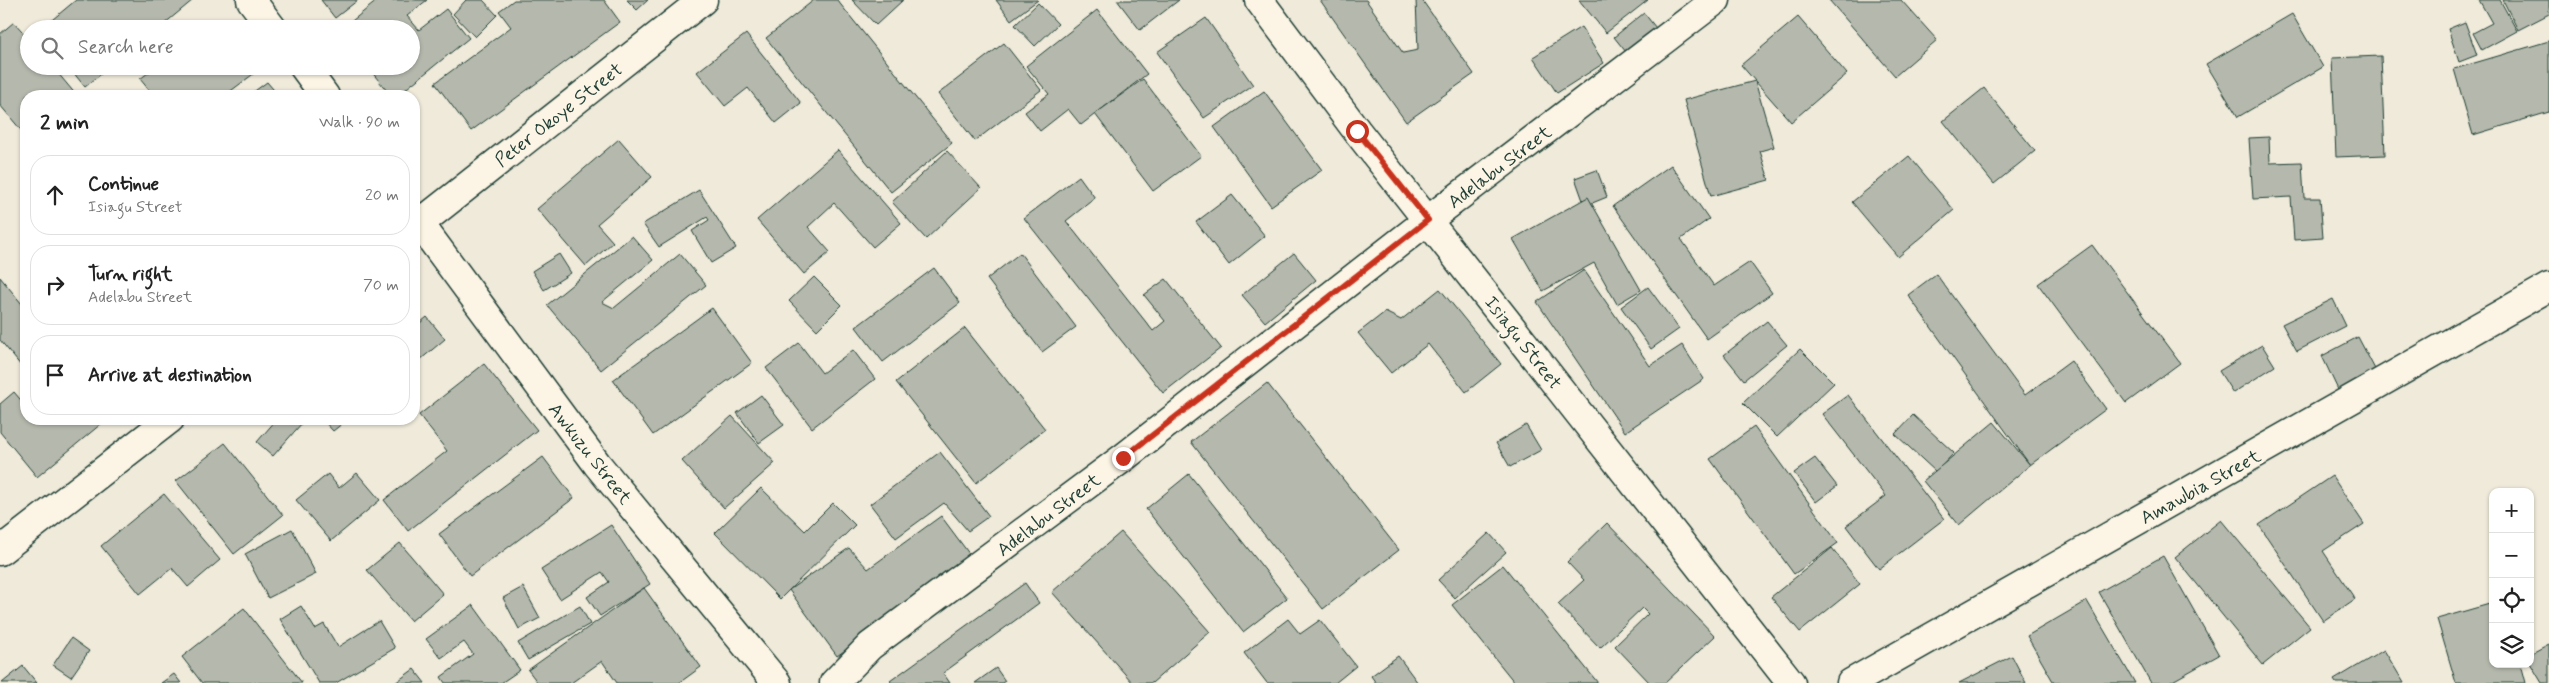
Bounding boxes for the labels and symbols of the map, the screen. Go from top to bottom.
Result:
street label: Peter Okoye Street [490,57,628,173]
route start [1346,120,1369,143]
street label: Adelabu Street [1443,120,1557,215]
street label: Isiagu Street [1476,291,1567,397]
street label: Awkuzu Street [542,398,637,510]
street label: Amawbia Street [2136,444,2265,531]
route end [1112,447,1135,470]
street label: Adelabu Street [992,468,1106,563]

